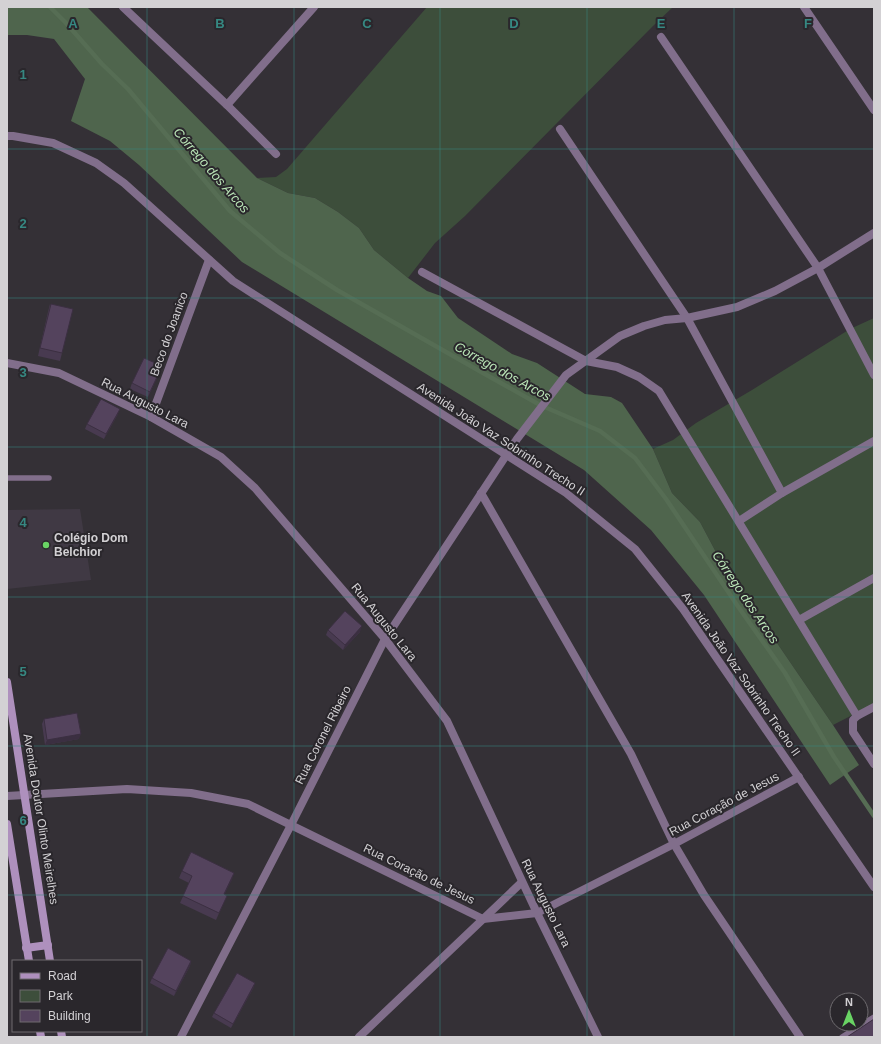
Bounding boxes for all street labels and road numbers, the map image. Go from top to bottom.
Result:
street label: Beco do Joanico [147,290,191,378]
street label: Rua Augusto Lara [99,375,191,431]
street label: Avenida João Vaz Sobrinho Trecho II [415,379,587,499]
street label: Rua Augusto Lara [348,580,420,664]
street label: Avenida João Vaz Sobrinho Trecho II [679,589,803,759]
street label: Rua Coronel Ribeiro [292,683,354,787]
street label: Avenida Doutor Olinto Meirelhes [21,733,61,905]
street label: Rua Coração de Jesus [667,769,781,839]
street label: Rua Coração de Jesus [361,841,477,907]
street label: Rua Augusto Lara [519,857,573,950]

